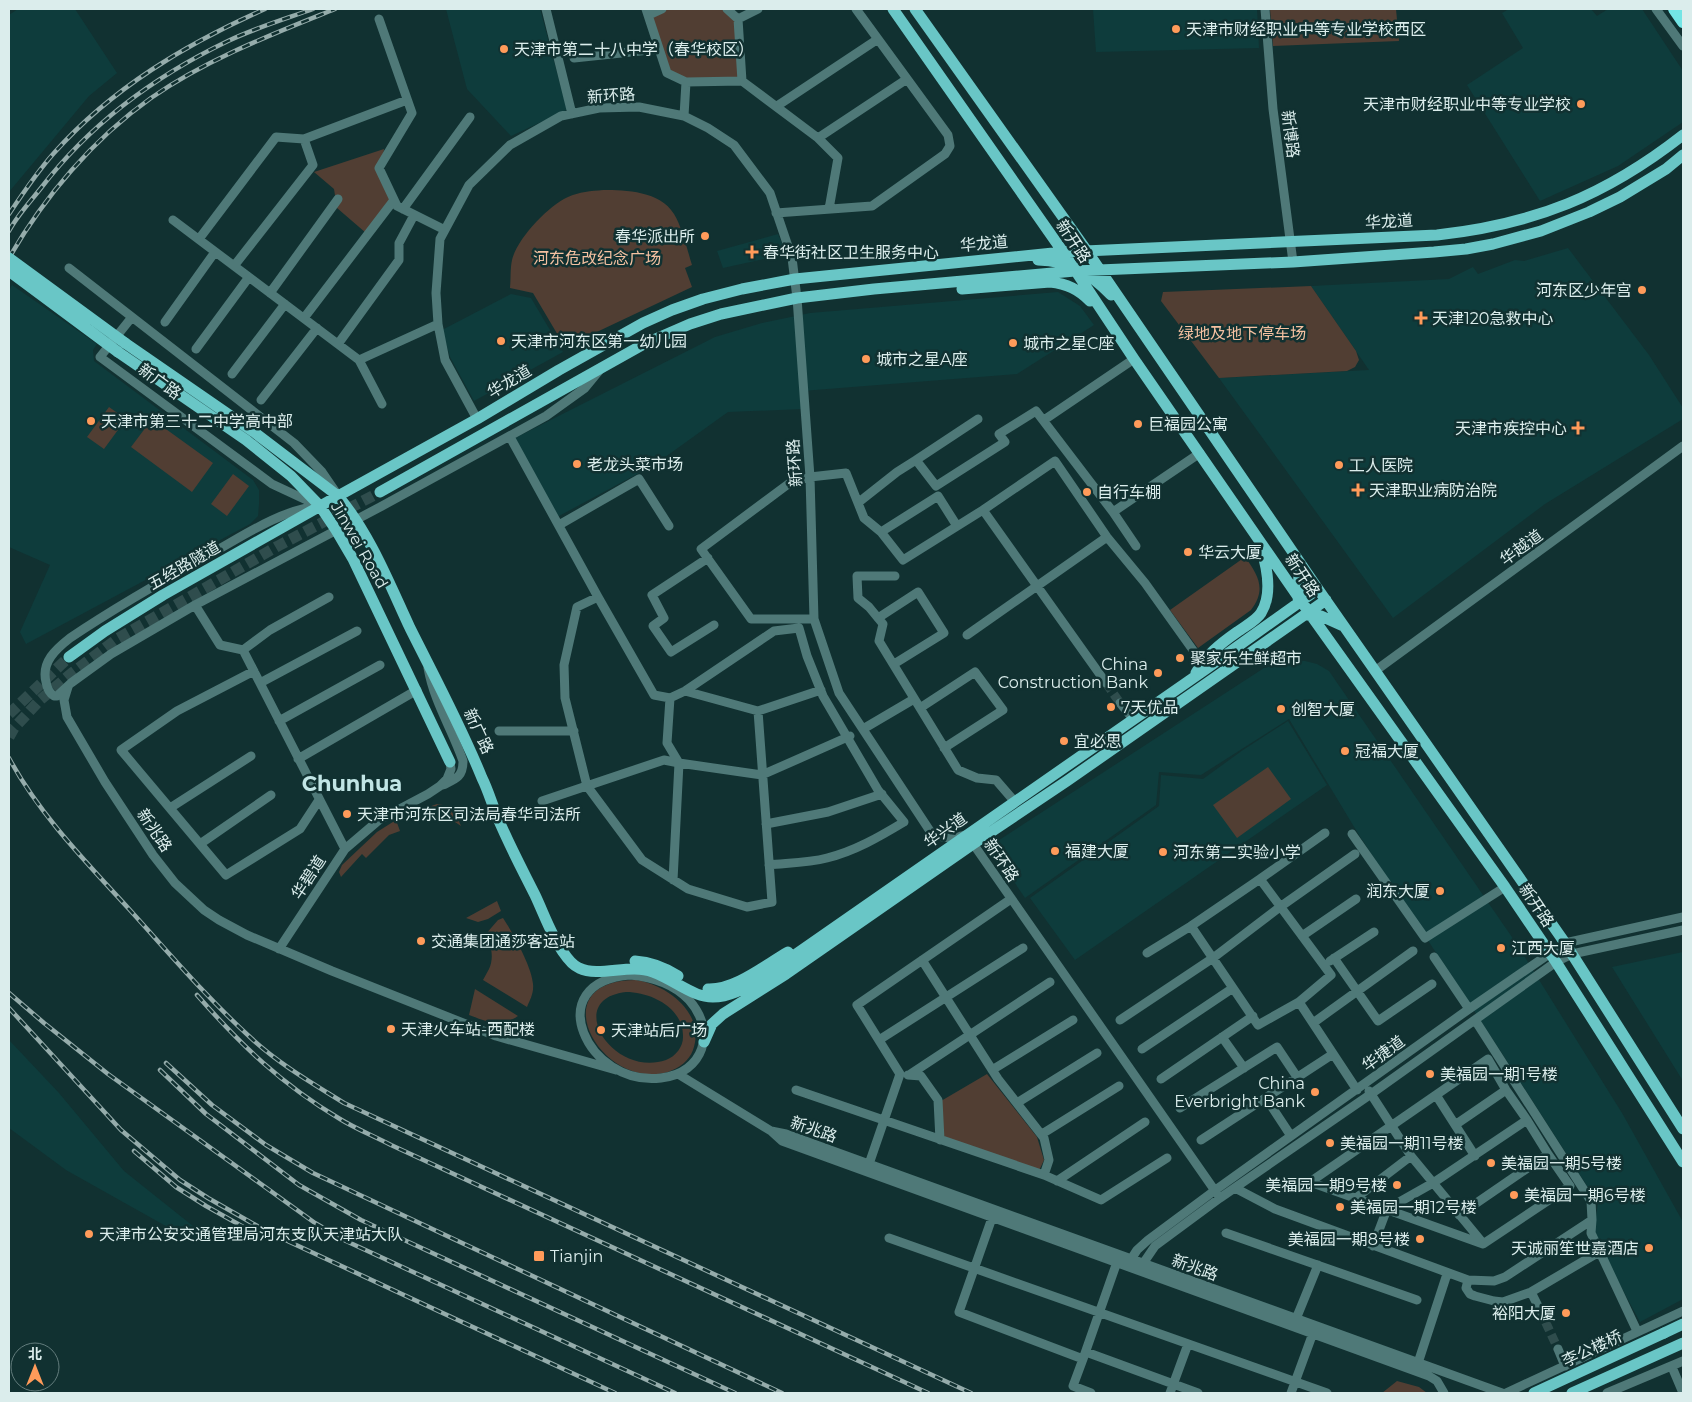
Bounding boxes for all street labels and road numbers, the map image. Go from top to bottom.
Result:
street label: 新环路 [586,84,636,107]
street label: 新博路 [1278,109,1303,159]
street label: 华龙道 [1365,211,1413,232]
street label: 新开路 [1052,216,1095,266]
street label: 华龙道 [959,232,1009,255]
street label: 新广路 [135,360,185,403]
street label: 华龙道 [484,361,535,402]
street label: 新环路 [783,438,806,488]
street label: Jinwei Road [327,498,392,592]
street label: 华越道 [1496,526,1546,569]
street label: 五经路隧道 [145,537,224,594]
street label: 新开路 [1281,550,1324,600]
street label: 新广路 [460,705,497,757]
street label: 新兆路 [133,805,176,855]
street label: 华兴道 [920,809,970,852]
street label: 新环路 [980,835,1023,885]
street label: 华碧道 [287,852,329,903]
street label: 新开路 [1515,880,1558,930]
street label: 华捷道 [1358,1032,1408,1075]
street label: 新兆路 [788,1113,840,1146]
street label: 新兆路 [1169,1250,1221,1285]
street label: 李公楼桥 [1559,1326,1625,1371]

